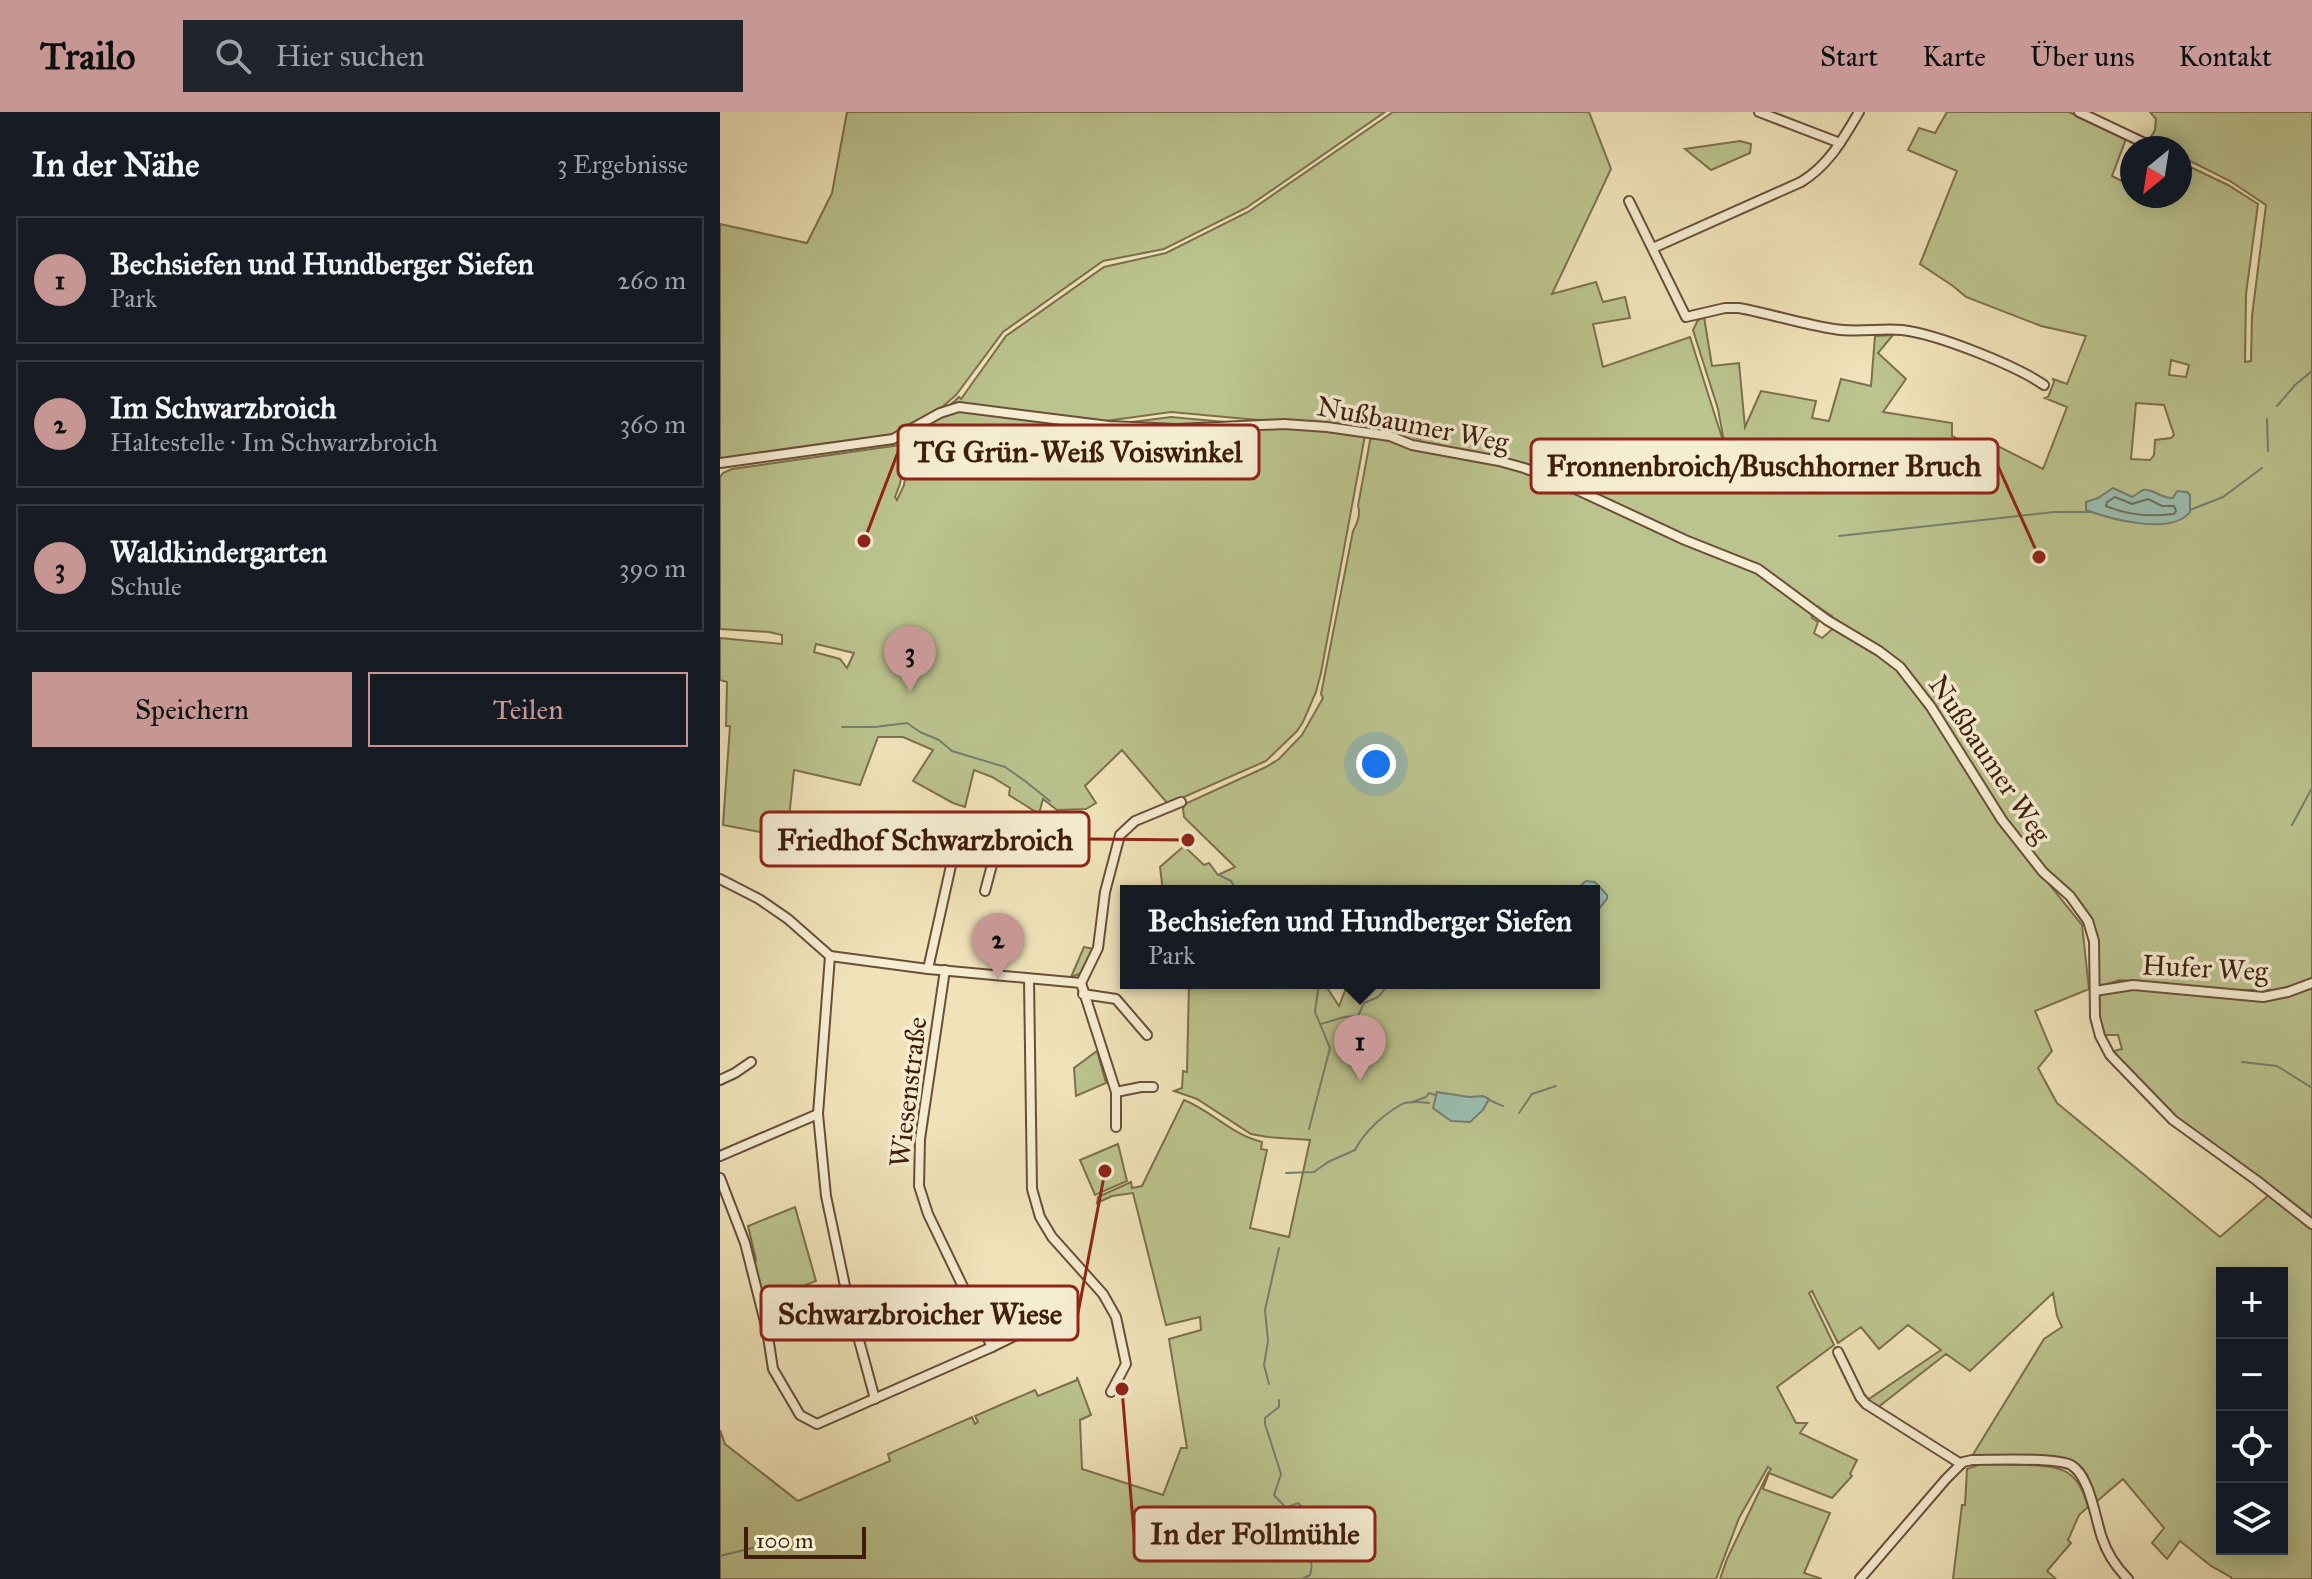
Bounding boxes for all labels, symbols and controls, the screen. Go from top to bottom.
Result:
search box [183,20,743,92]
text: Trailo [40,33,135,79]
icon: search [211,34,255,78]
text: Hier suchen [275,38,425,74]
text: Start [1820,39,1878,74]
text: Karte [1922,39,1986,74]
text: Über uns [2030,39,2135,74]
text: Kontakt [2179,39,2272,74]
north arrow [2120,136,2192,208]
text: In der Nähe [32,144,199,185]
text: 3 Ergebnisse [557,148,688,180]
text: Bechsiefen und Hundberger Siefen [110,246,534,282]
text: 1 [55,264,65,296]
text: 260 m [617,264,686,296]
text: Park [110,282,157,314]
street label: Nußbaumer Weg [1314,388,1513,460]
text: Im Schwarzbroich [110,390,337,426]
text: 2 [54,408,66,440]
text: 360 m [620,408,686,440]
callout: TG Grün-Weiß Voiswinkel [898,425,1259,479]
text: Haltestelle · Im Schwarzbroich [110,426,438,458]
text: TG Grün-Weiß Voiswinkel [914,434,1243,470]
callout: Fronnenbroich/Buschhorner Bruch [1531,439,1998,493]
text: Fronnenbroich/Buschhorner Bruch [1547,448,1982,484]
text: Waldkindergarten [110,534,327,570]
text: 3 [55,552,65,584]
text: 390 m [619,552,686,584]
text: Schule [110,570,182,602]
pin: 3 [884,626,936,692]
street label: Nußbaumer Weg [1921,668,2060,850]
button: Speichern [32,672,352,747]
button: Teilen [368,672,688,747]
your location [1356,744,1396,784]
callout: Friedhof Schwarzbroich [761,812,1089,866]
text: Friedhof Schwarzbroich [777,822,1073,858]
popup [1120,885,1600,989]
text: Bechsiefen und Hundberger Siefen [1148,903,1572,939]
pin: 2 [972,913,1024,979]
text: Park [1148,939,1195,971]
street label: Hufer Weg [2141,947,2270,989]
street label: Wiesenstraße [881,1015,935,1169]
pin: 1 [1334,1015,1386,1081]
map controls [2216,1267,2288,1555]
button: + [2216,1267,2288,1339]
callout: Schwarzbroicher Wiese [761,1286,1078,1340]
text: Schwarzbroicher Wiese [778,1296,1063,1332]
button: − [2216,1339,2288,1411]
button: locate [2216,1411,2288,1483]
button: layers [2216,1483,2288,1555]
callout: In der Follmühle [1134,1507,1375,1561]
text: In der Follmühle [1150,1516,1360,1552]
scale bar [744,1523,866,1559]
text: 100 m [756,1527,813,1554]

